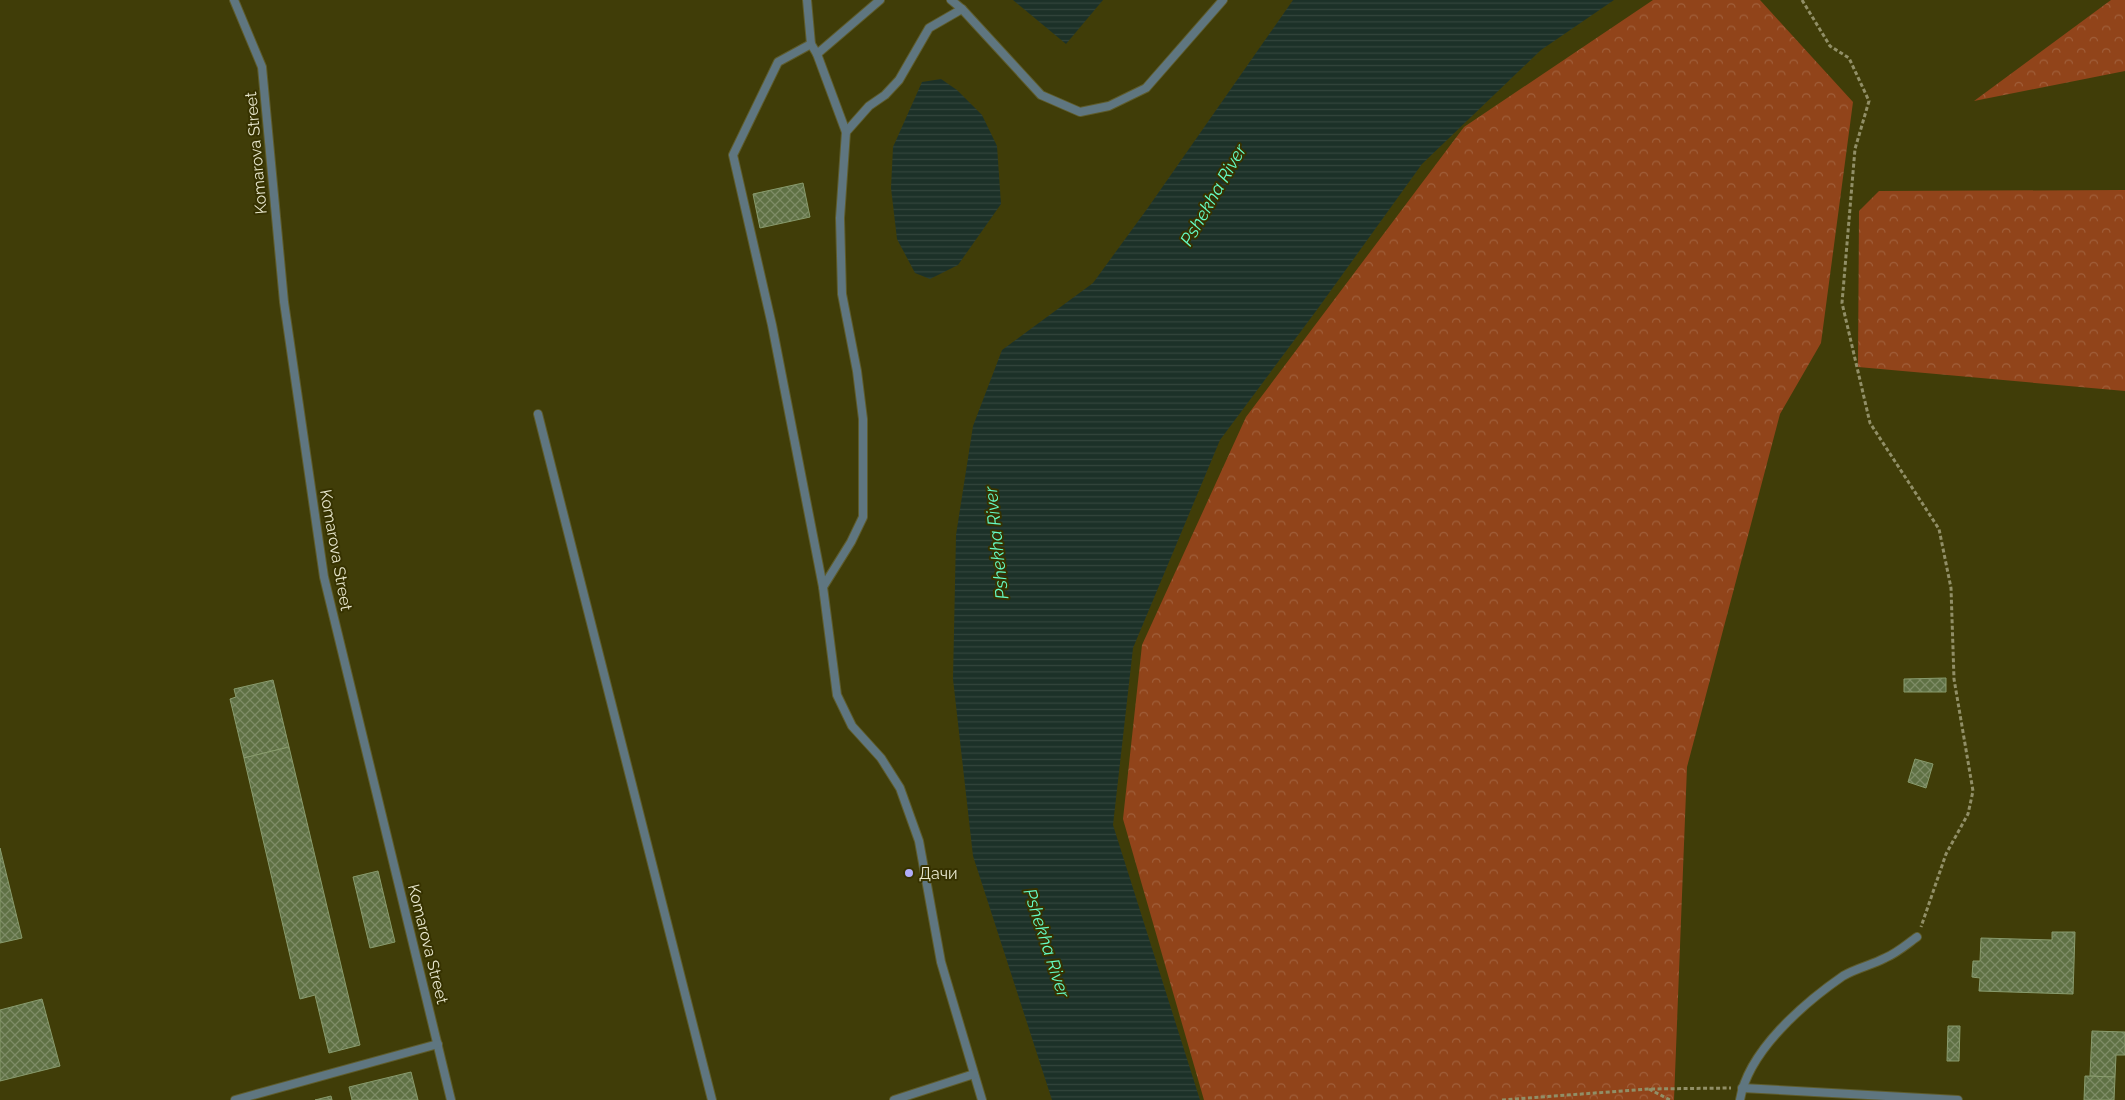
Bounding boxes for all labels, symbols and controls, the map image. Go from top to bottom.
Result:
street label: Komarova Street [241,90,271,215]
water label: Pshekha River [1176,140,1251,249]
water label: Pshekha River [980,485,1012,600]
street label: Komarova Street [316,488,356,613]
place label: Дачи [919,864,957,883]
marker: Дачи [903,867,915,879]
street label: Komarova Street [404,882,452,1006]
water label: Pshekha River [1019,886,1075,1001]

